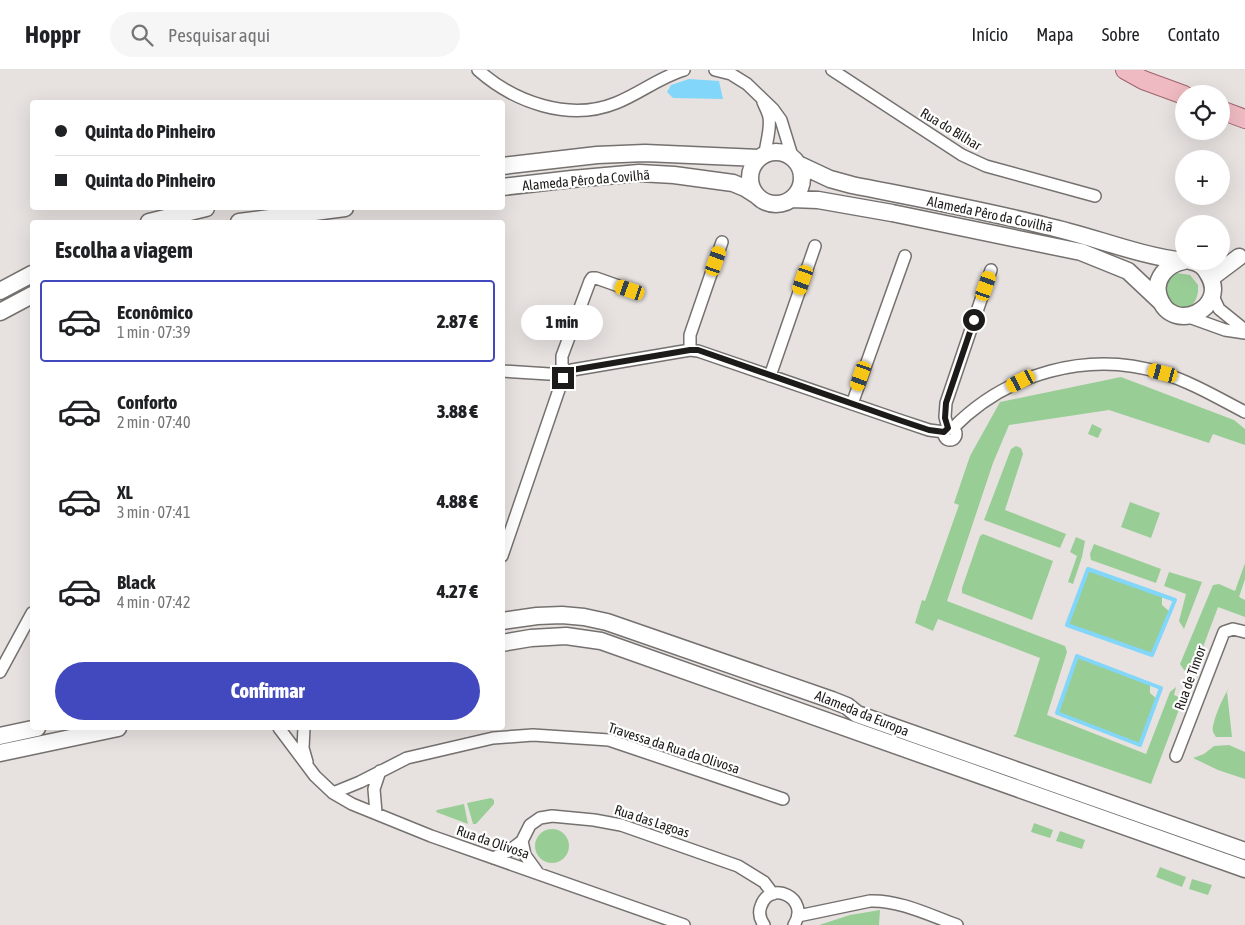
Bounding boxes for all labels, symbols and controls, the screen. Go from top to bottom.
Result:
search box [110,12,460,57]
text: Hoppr [25,21,80,48]
icon: search [128,21,156,49]
text: Pesquisar aqui [168,24,270,46]
text: Início [972,24,1008,45]
text: Mapa [1036,24,1074,45]
text: Sobre [1102,24,1140,45]
text: Contato [1168,24,1220,45]
map controls [1175,85,1230,270]
button: locate [1175,85,1230,140]
street label: Rua do Bilhar [918,105,985,154]
text: Quinta do Pinheiro [85,120,216,142]
button: + [1175,150,1230,205]
street label: Alameda Pêro da Covilhã [522,166,650,194]
text: Quinta do Pinheiro [85,169,216,191]
street label: Alameda Pêro da Covilhã [926,193,1054,235]
button: − [1175,215,1230,270]
text: Escolha a viagem [55,237,193,263]
car [704,244,727,278]
car [791,263,814,297]
car [974,269,997,303]
car [613,278,646,302]
icon: car [57,299,102,344]
text: Econômico [117,301,193,323]
callout: 1 min [522,306,604,340]
route start [963,309,985,331]
text: 2.87 € [437,310,478,332]
text: 1 min [546,313,578,331]
text: 1 min · 07:39 [117,323,190,341]
car [849,359,872,393]
car [1146,362,1179,384]
route end [552,367,574,389]
car [1004,368,1037,394]
icon: car [57,389,102,434]
text: Conforto [117,391,178,413]
text: 3.88 € [437,400,478,422]
text: 2 min · 07:40 [117,413,190,431]
icon: car [57,479,102,524]
text: XL [117,481,133,503]
text: 4.88 € [437,490,478,512]
text: 3 min · 07:41 [117,503,190,521]
icon: car [57,569,102,614]
text: Black [117,571,155,593]
text: 4.27 € [437,580,478,602]
text: 4 min · 07:42 [117,593,190,611]
street label: Rua de Timor [1171,643,1209,712]
button: Confirmar [55,662,480,720]
street label: Alameda da Europa [813,687,911,739]
street label: Travessa da Rua da Olivosa [606,719,742,777]
street label: Rua das Lagoas [612,801,692,841]
street label: Rua da Olivosa [454,822,532,862]

